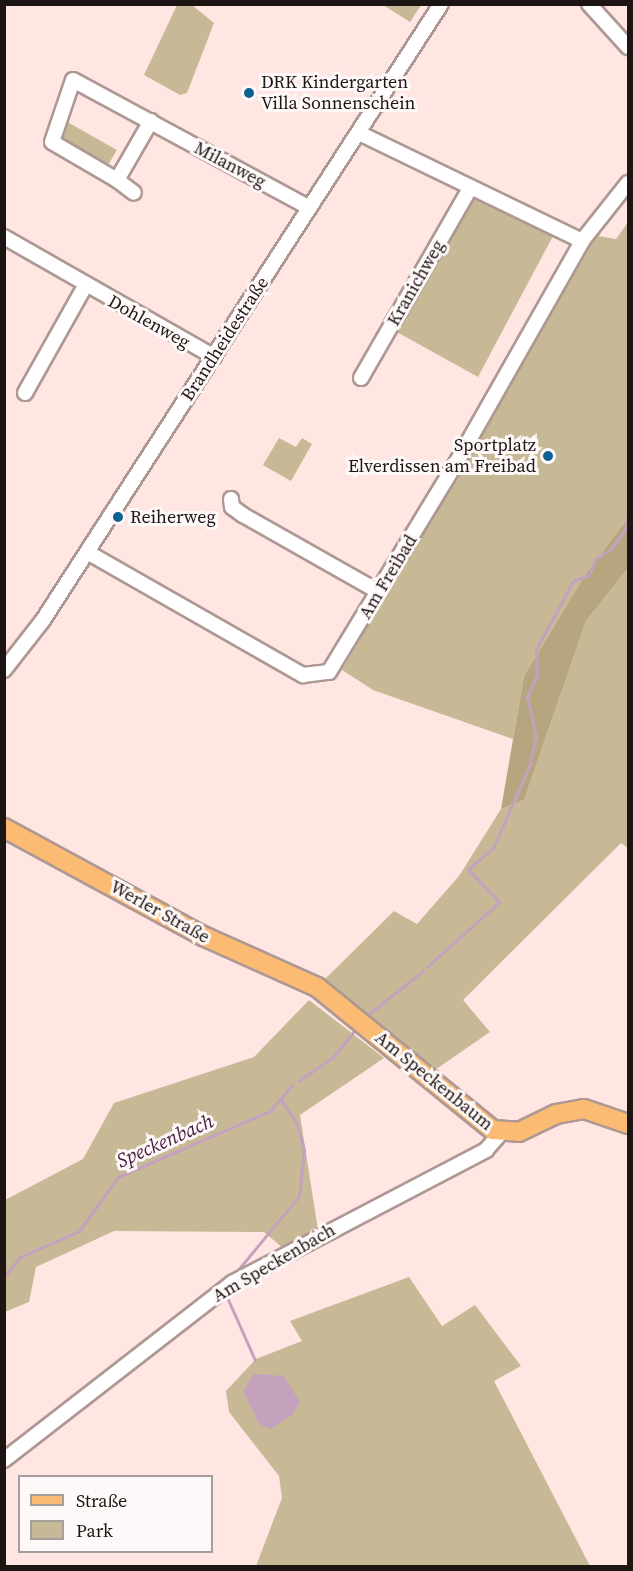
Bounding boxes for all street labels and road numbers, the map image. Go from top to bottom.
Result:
street label: Milanweg [190,137,270,193]
street label: Kranichweg [383,236,449,330]
street label: Brandheidestraße [177,273,273,405]
street label: Dohlenweg [104,291,194,353]
street label: Am Freibad [354,531,422,623]
street label: Werler Straße [107,876,213,948]
street label: Am Speckenbaum [371,1027,497,1135]
street label: Am Speckenbach [209,1219,339,1307]

